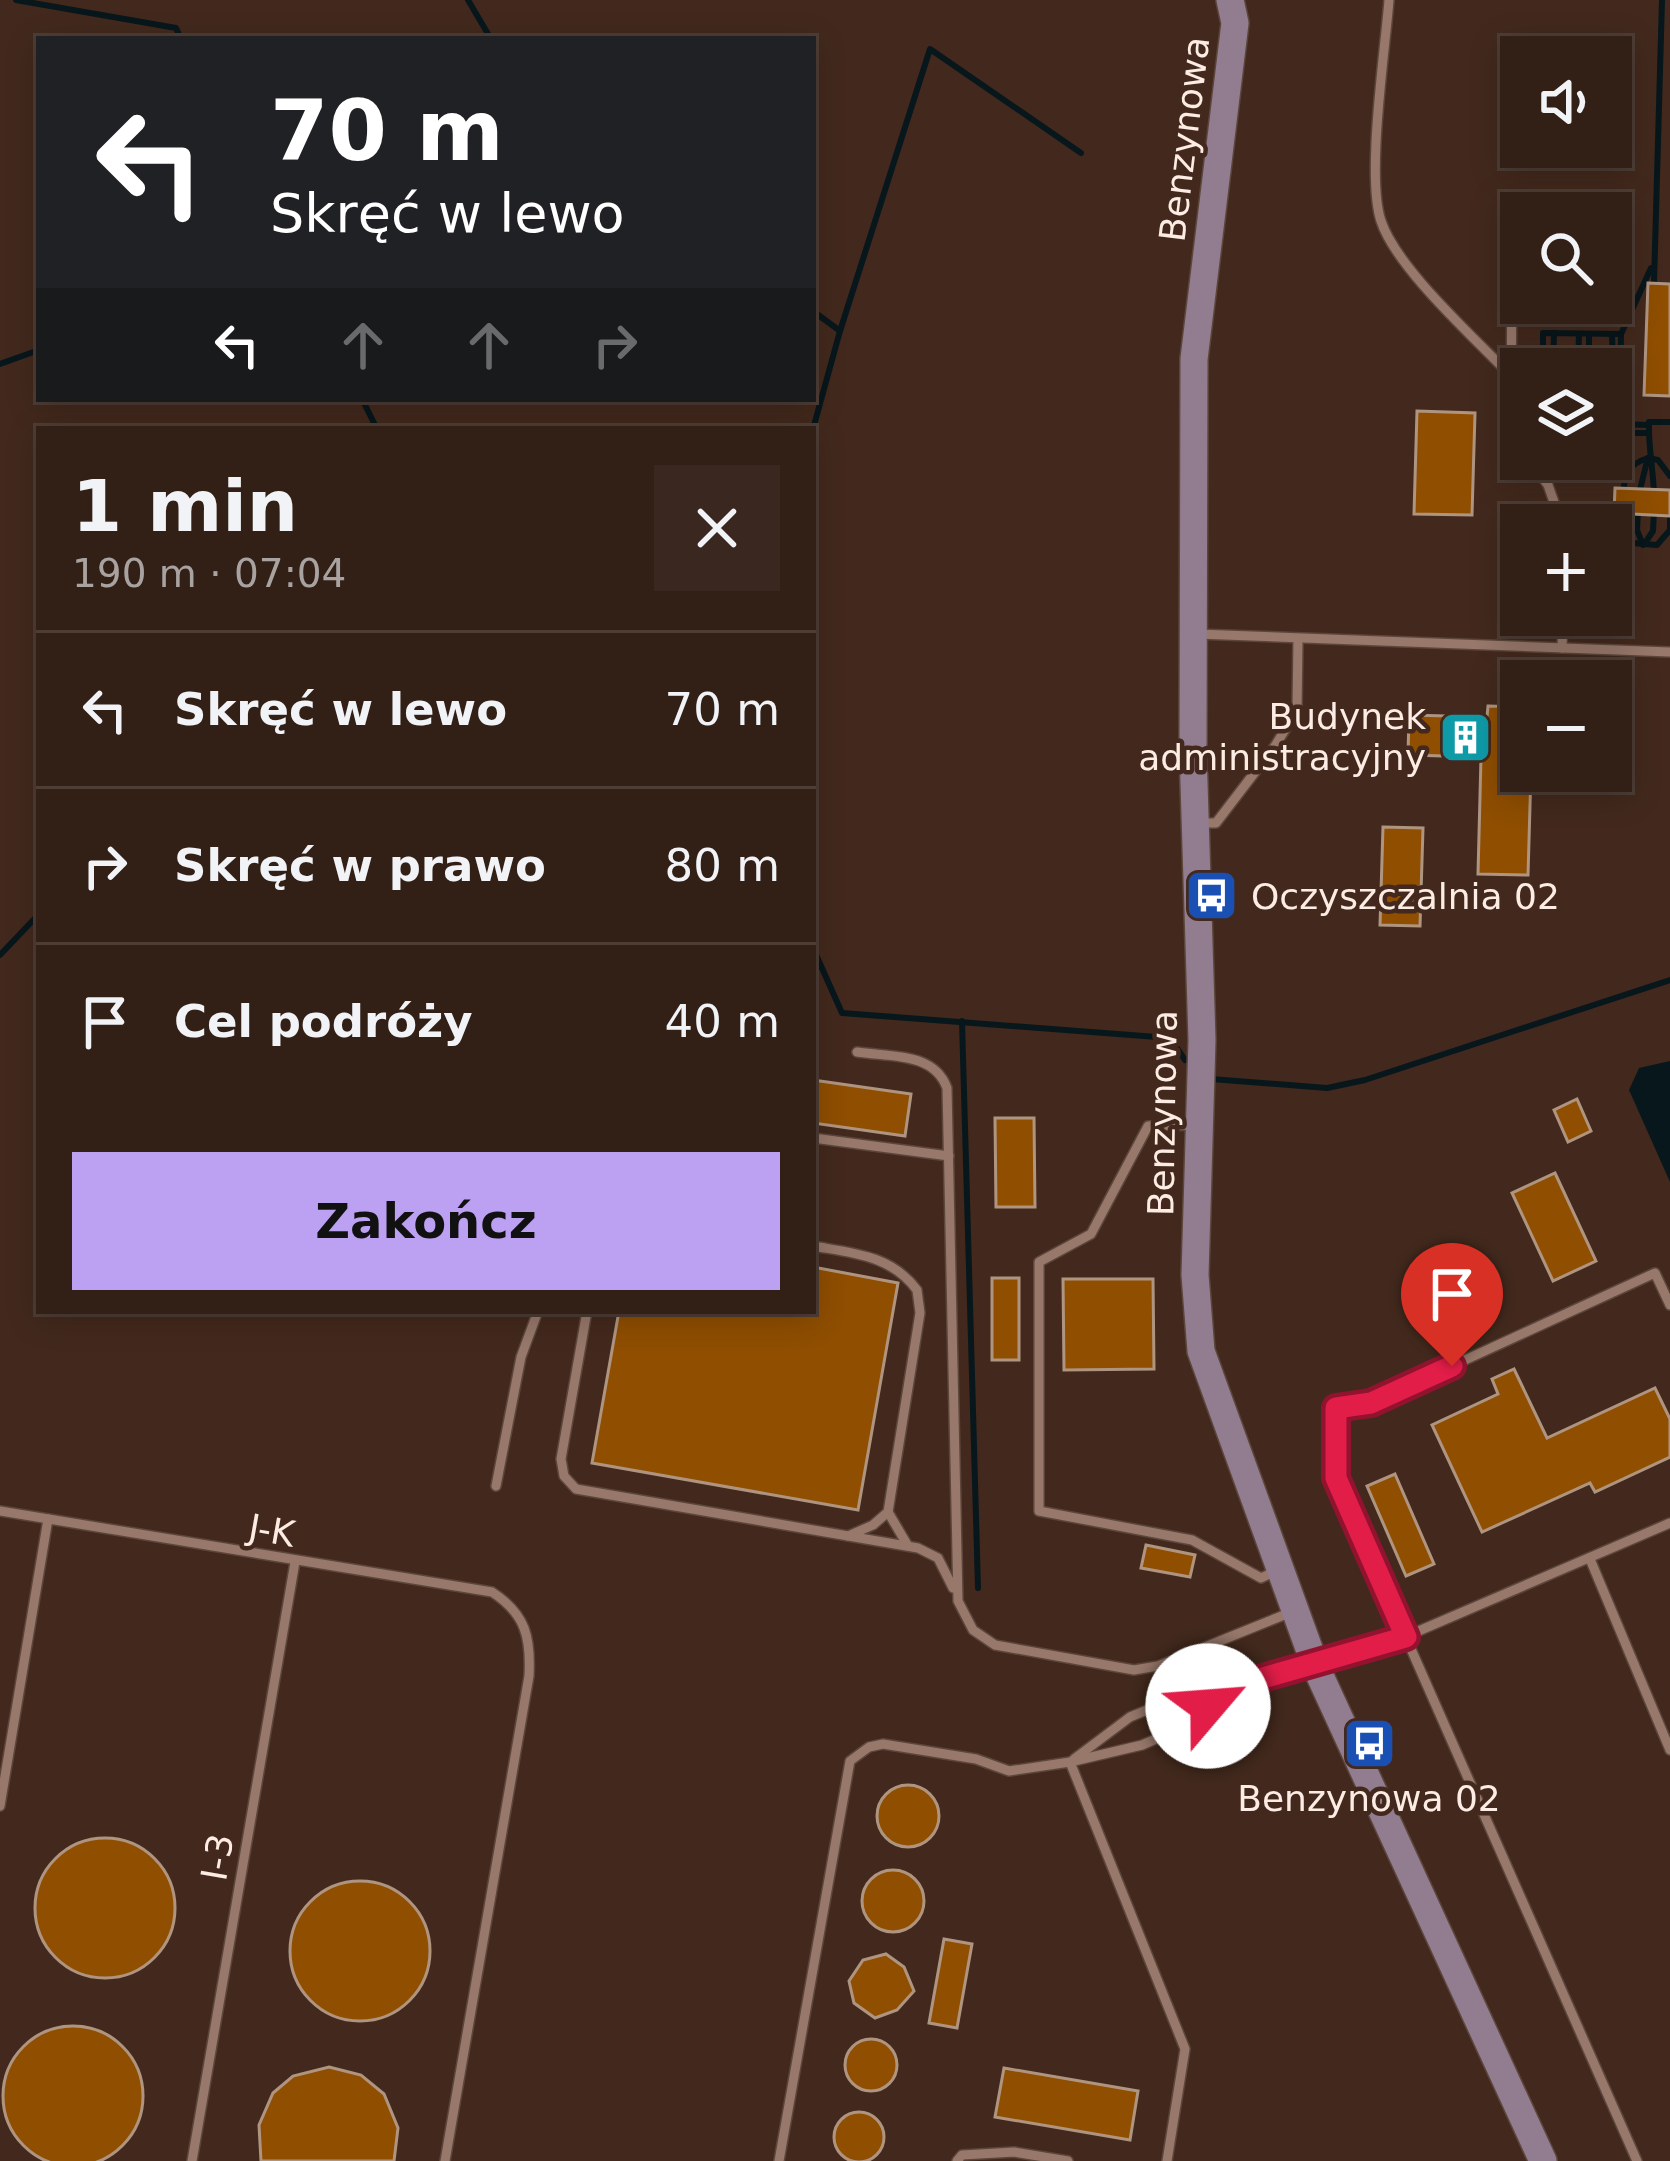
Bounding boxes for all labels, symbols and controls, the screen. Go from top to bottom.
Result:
street label: Benzynowa [1152,34,1217,244]
map controls [1500,36,1632,792]
button: sound [1500,36,1632,168]
text: 70 m [270,82,504,180]
icon: left [72,84,228,240]
text: Skręć w lewo [270,182,625,245]
button: search [1500,192,1632,324]
icon: left [204,312,270,378]
icon: ahead [330,312,396,378]
icon: ahead [456,312,522,378]
icon: right [582,312,648,378]
button: layers [1500,348,1632,480]
text: 1 min [72,464,298,548]
button: close [654,465,780,591]
button: + [1500,504,1632,636]
text: 190 m · 07:04 [72,551,346,596]
button: − [1500,660,1632,792]
icon: left [72,677,138,743]
text: Skręć w lewo [174,683,507,736]
text: 70 m [665,683,780,736]
place label: Budynek administracyjny [1138,696,1426,778]
building icon: Budynek administracyjny [1437,709,1493,765]
icon: right [72,833,138,899]
text: Skręć w prawo [174,839,546,892]
text: 80 m [665,839,780,892]
bus stop icon: Oczyszczalnia 02 [1184,868,1240,924]
place label: Oczyszczalnia 02 [1251,876,1560,917]
icon: arrive [72,989,138,1055]
text: Cel podróży [174,995,473,1048]
text: 40 m [665,995,780,1048]
street label: Benzynowa [1140,1010,1185,1216]
button: Zakończ [72,1152,780,1290]
pin [1401,1243,1503,1366]
icon: arrive [1419,1261,1485,1327]
street label: J-K [244,1506,299,1555]
position arrow [1145,1643,1271,1769]
bus stop icon: Benzynowa 02 [1341,1715,1397,1771]
place label: Benzynowa 02 [1237,1778,1501,1819]
street label: I-3 [193,1831,242,1884]

